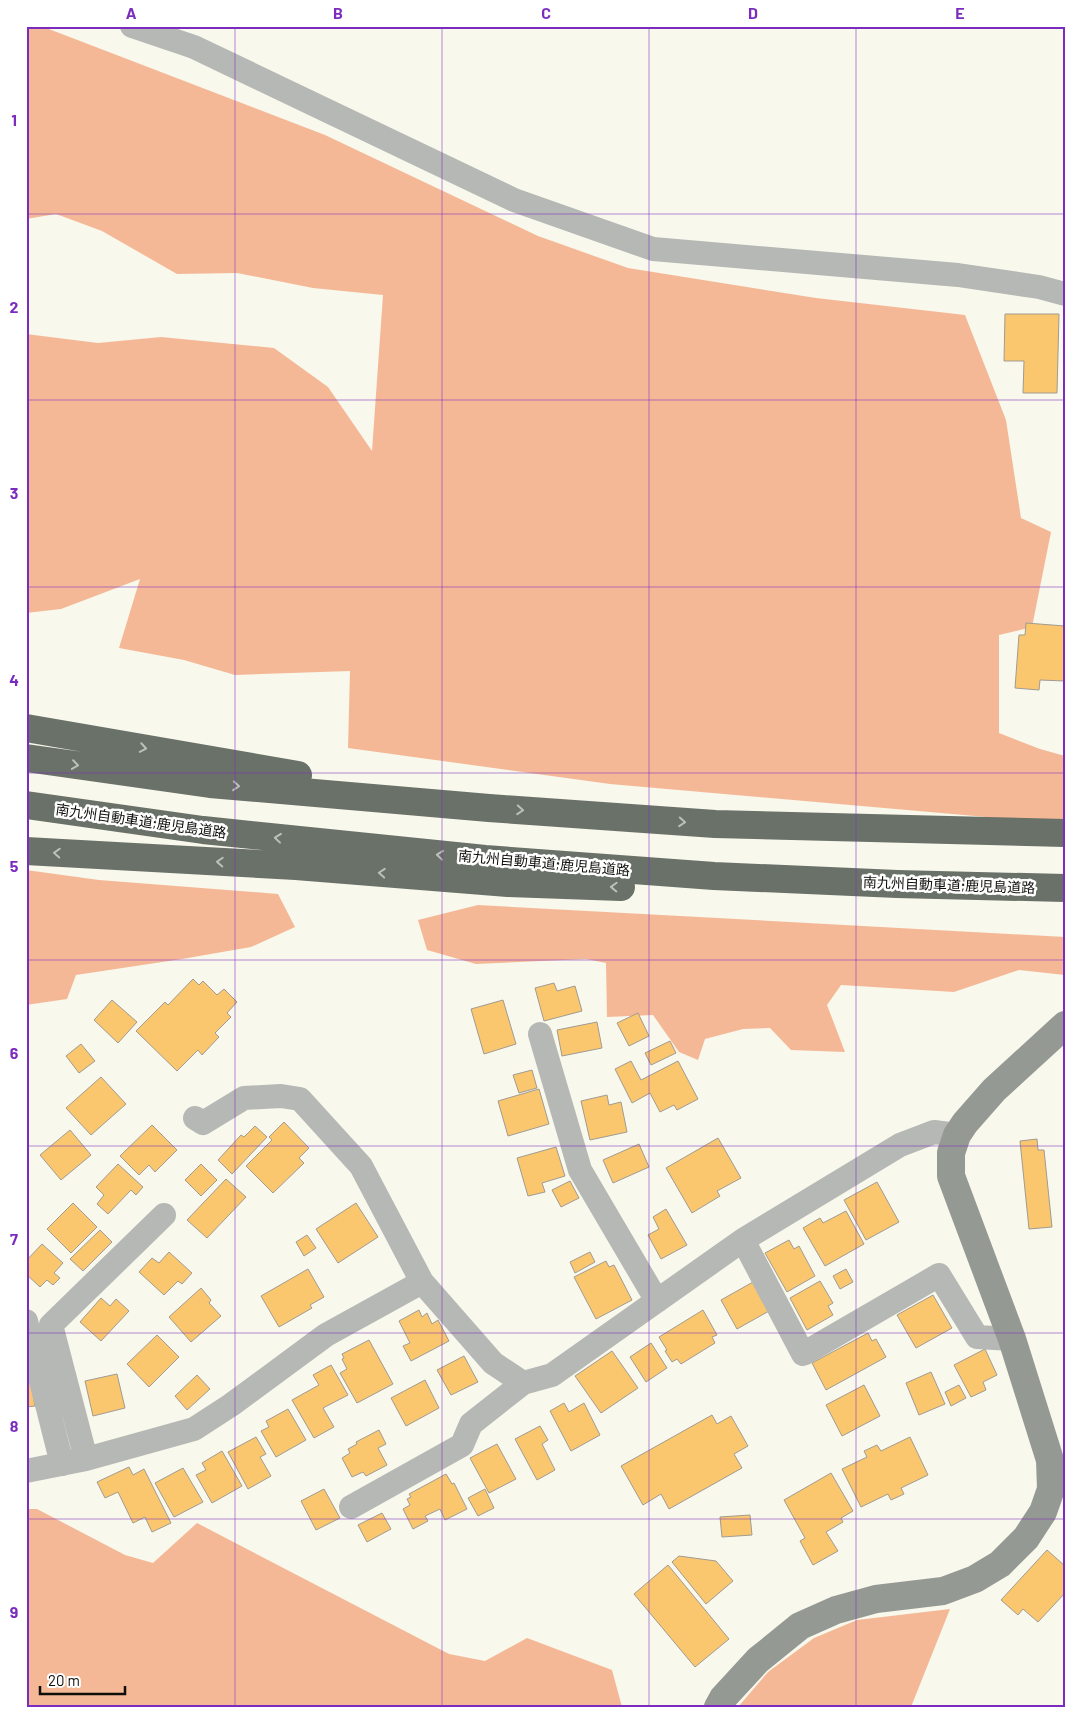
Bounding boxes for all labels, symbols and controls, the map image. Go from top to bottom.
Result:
text: A [126,3,137,22]
text: B [333,3,343,22]
text: C [541,3,551,22]
text: D [748,3,758,22]
text: E [955,3,965,22]
text: 1 [11,110,17,129]
text: 2 [10,297,19,316]
text: 3 [10,483,18,502]
text: 4 [9,670,19,689]
one-way arrow [139,743,148,753]
one-way arrow [71,759,79,770]
one-way arrow [232,780,240,791]
street label: 南九州自動車道;鹿児島道路 [55,800,228,841]
one-way arrow [516,804,524,815]
one-way arrow [678,816,686,827]
one-way arrow [274,833,282,844]
street label: 南九州自動車道;鹿児島道路 [457,847,631,878]
one-way arrow [53,848,61,859]
one-way arrow [435,849,443,860]
text: 5 [10,856,19,875]
one-way arrow [215,857,223,868]
one-way arrow [377,868,385,879]
street label: 南九州自動車道;鹿児島道路 [863,873,1035,896]
one-way arrow [609,882,617,892]
text: 6 [10,1043,19,1062]
text: 7 [10,1229,18,1248]
text: 8 [10,1416,19,1435]
text: 9 [10,1602,18,1621]
scale bar [40,1663,125,1695]
text: 20 m [48,1671,80,1689]

